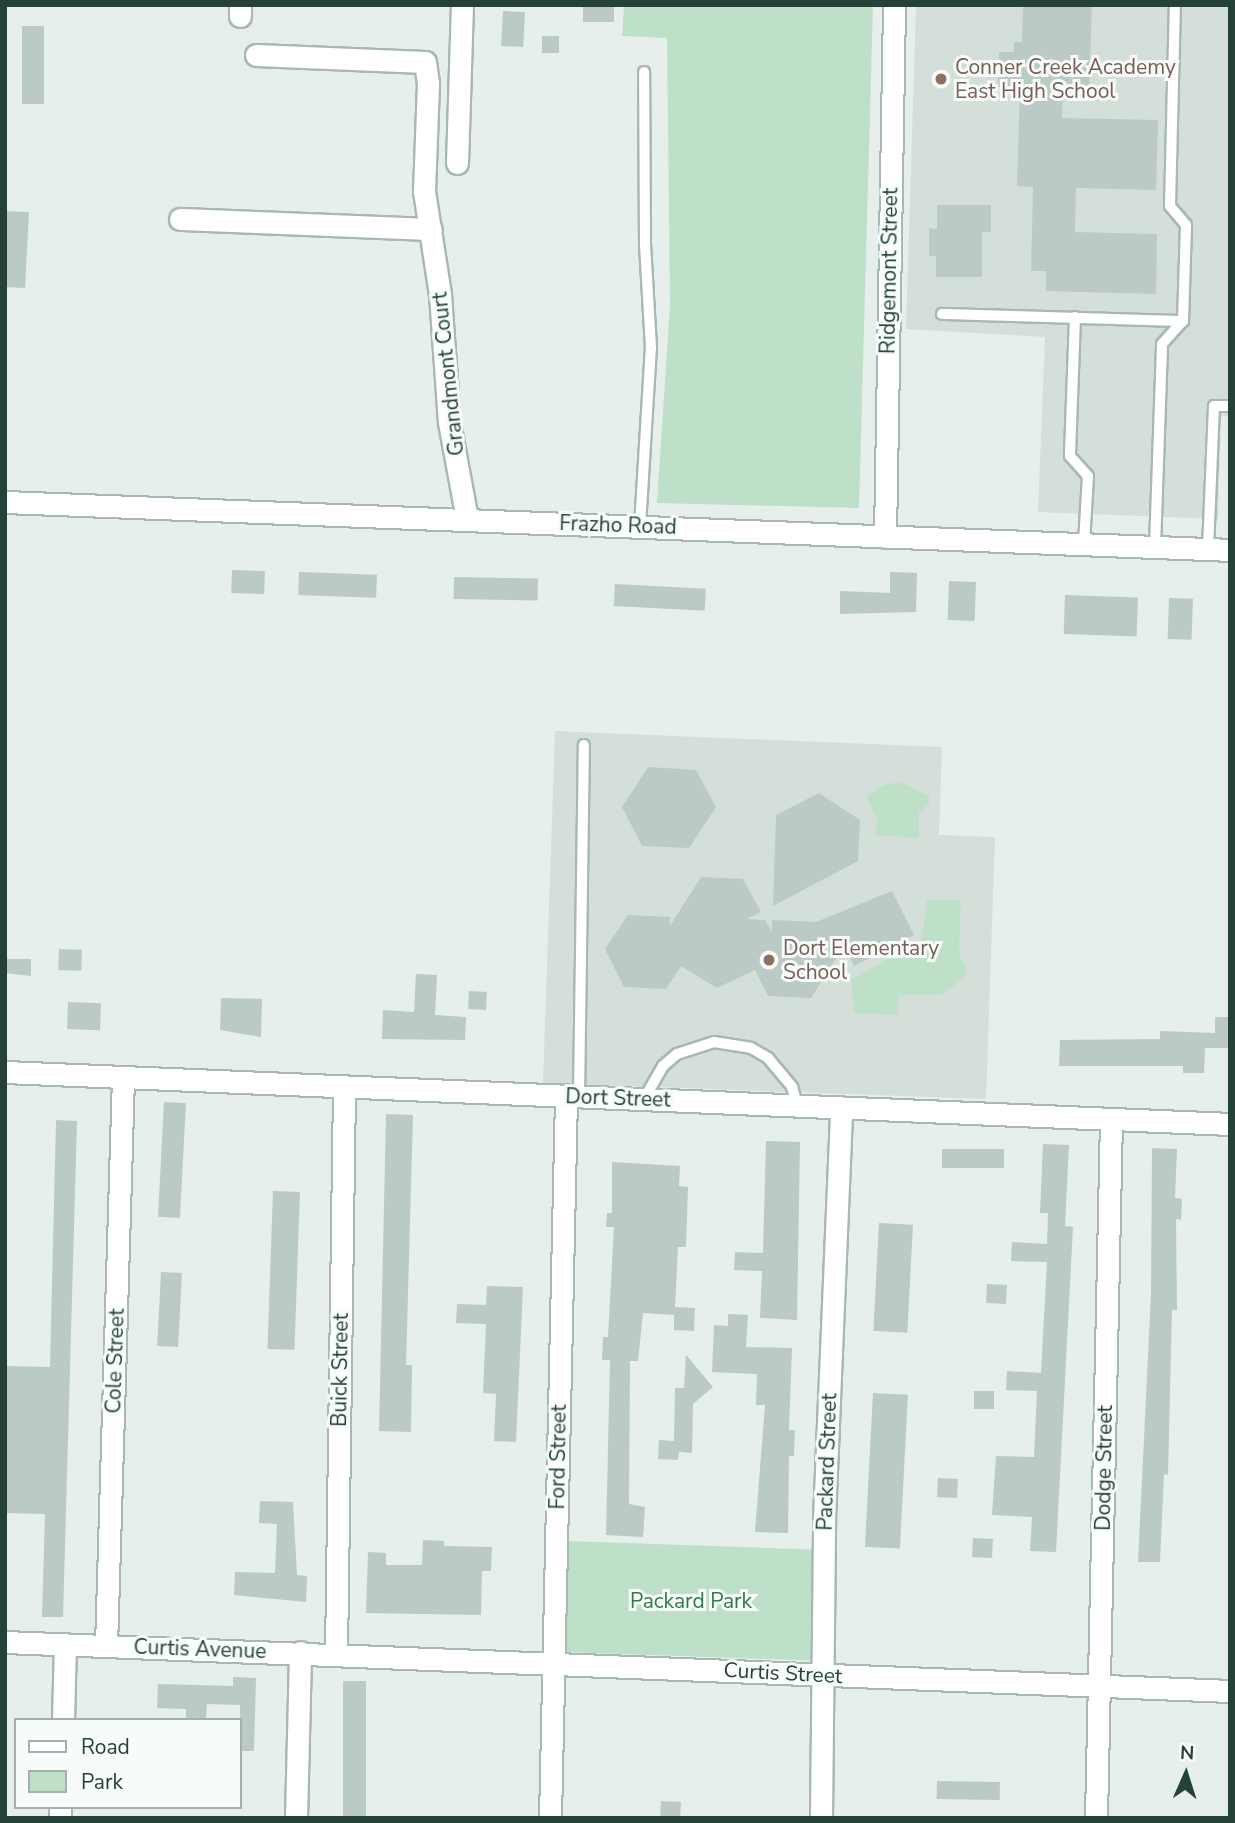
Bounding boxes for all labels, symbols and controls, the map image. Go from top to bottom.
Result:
place label: Conner Creek Academy East High School [955,54,1176,104]
marker: Conner Creek Academy East High School [933,71,949,87]
street label: Ridgemont Street [875,188,903,354]
street label: Grandmont Court [427,291,469,457]
street label: Frazho Road [559,510,677,540]
place label: Dort Elementary School [783,935,939,985]
marker: Dort Elementary School [761,952,777,968]
street label: Dort Street [565,1084,671,1112]
street label: Cole Street [101,1308,129,1414]
street label: Buick Street [326,1313,354,1427]
street label: Packard Street [812,1393,842,1531]
street label: Ford Street [544,1404,572,1510]
street label: Dodge Street [1090,1405,1118,1531]
park label: Packard Park [630,1588,752,1614]
street label: Curtis Avenue [133,1634,267,1664]
street label: Curtis Street [723,1657,843,1689]
legend [14,1718,242,1809]
text: Road [81,1733,130,1761]
north arrow [1151,1739,1221,1809]
text: N [1179,1740,1195,1766]
text: Park [81,1768,123,1796]

